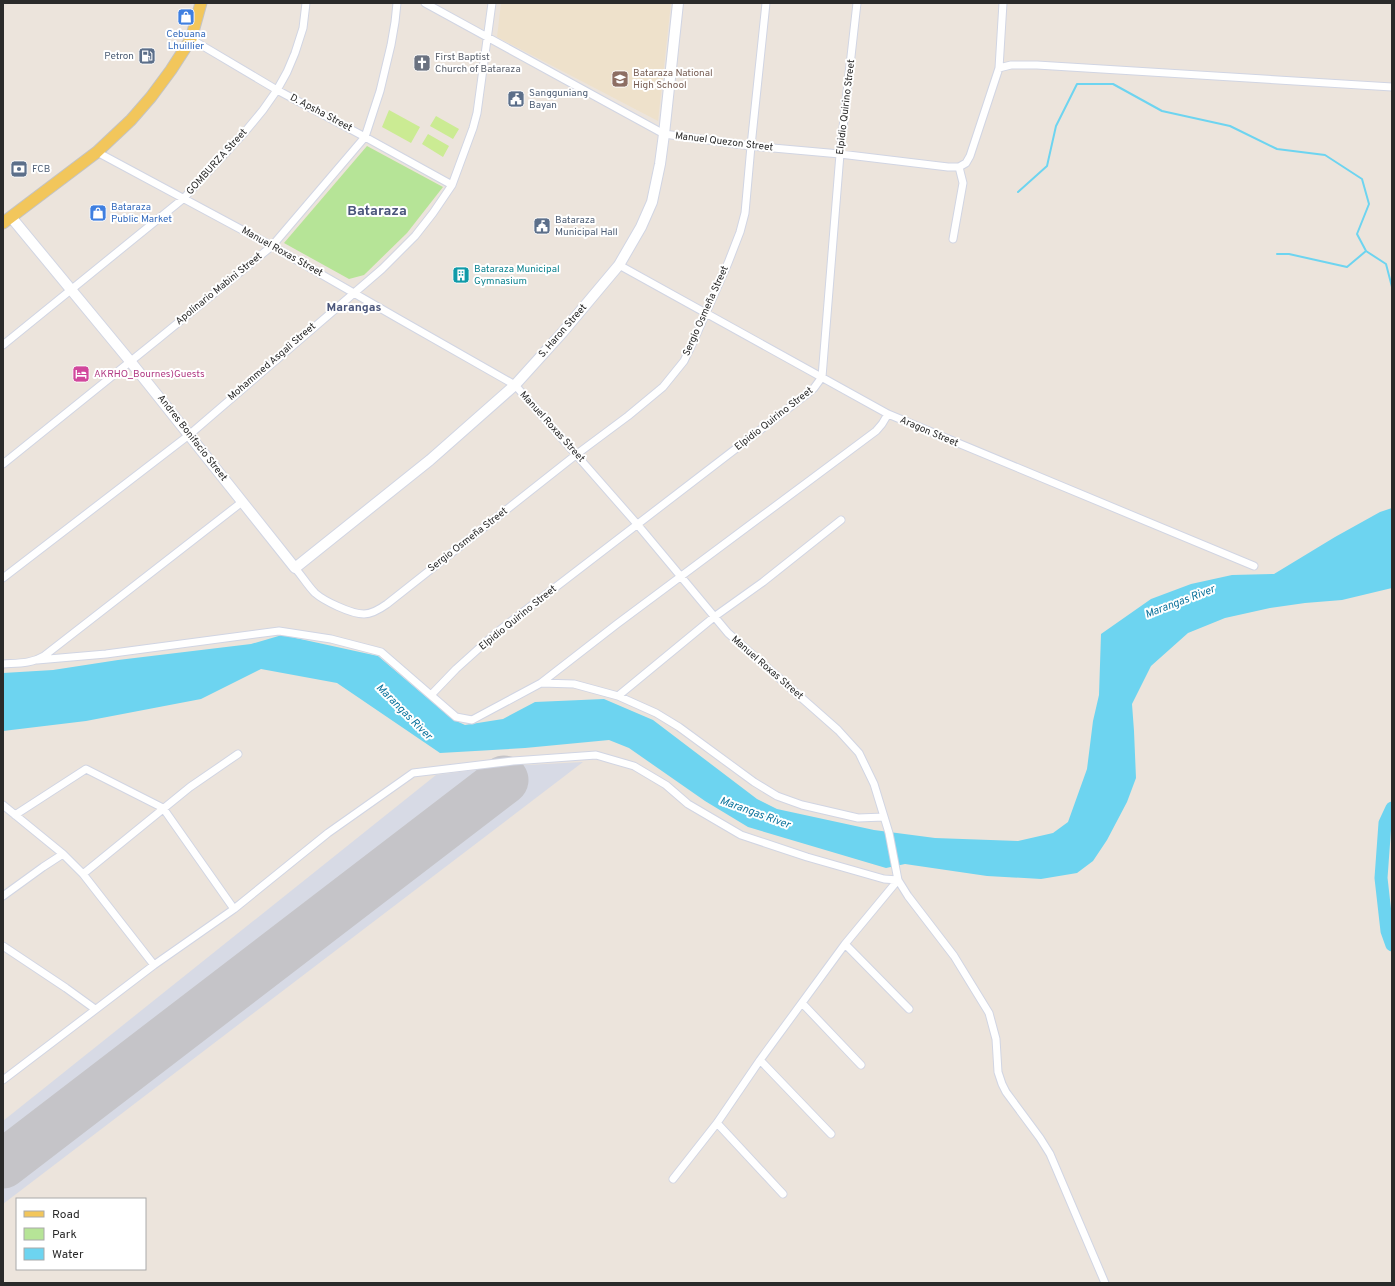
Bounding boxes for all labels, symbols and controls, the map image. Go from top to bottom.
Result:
shop icon: Cebuana Lhuillier [176,7,196,27]
place label: Cebuana Lhuillier [166,28,206,53]
fuel station icon: Petron [137,46,157,66]
place label: Petron [104,50,134,63]
place label: First Baptist Church of Bataraza [435,51,521,76]
church icon: First Baptist Church of Bataraza [412,53,432,73]
street label: Elpidio Quirino Street [834,58,858,155]
place label: Bataraza National High School [633,67,713,92]
school or university icon: Bataraza National High School [610,69,630,89]
place label: Sangguniang Bayan [529,87,588,112]
public building icon: Sangguniang Bayan [506,89,526,109]
street label: D. Apsha Street [288,91,354,135]
street label: GOMBURZA Street [184,126,250,198]
street label: Manuel Quezon Street [674,130,774,155]
bank icon: FCB [9,159,29,179]
place label: FCB [32,163,50,176]
place label: Bataraza Public Market [111,201,172,226]
shop icon: Bataraza Public Market [88,203,108,223]
district label: Bataraza [347,203,407,220]
place label: Bataraza Municipal Hall [555,214,618,239]
public building icon: Bataraza Municipal Hall [532,216,552,236]
street label: Manuel Roxas Street [239,224,325,280]
street label: Apolinario Mabini Street [173,250,265,328]
place label: Bataraza Municipal Gymnasium [474,263,560,288]
street label: Sergio Osmeña Street [680,264,732,358]
building icon: Bataraza Municipal Gymnasium [451,265,471,285]
district label: Marangas [327,300,381,316]
street label: S. Haron Street [536,301,590,361]
street label: Mohammed Asgali Street [225,320,319,404]
hotel icon: AKRHO_Bournes)Guests [71,364,91,384]
place label: AKRHO_Bournes)Guests [94,368,205,381]
street label: Elpidio Quirino Street [732,384,816,454]
street label: Manuel Roxas Street [517,389,587,465]
street label: Andres Bonifacio Street [154,392,230,484]
street label: Aragon Street [898,414,961,450]
street label: Sergio Osmeña Street [426,505,511,575]
water label: Marangas River [1143,582,1218,622]
street label: Elpidio Quirino Street [477,583,560,653]
street label: Manuel Roxas Street [728,633,806,703]
water label: Marangas River [373,681,436,744]
water label: Marangas River [718,794,793,832]
legend [16,1198,146,1270]
text: Road [52,1207,80,1223]
text: Park [52,1227,77,1243]
text: Water [52,1247,84,1263]

